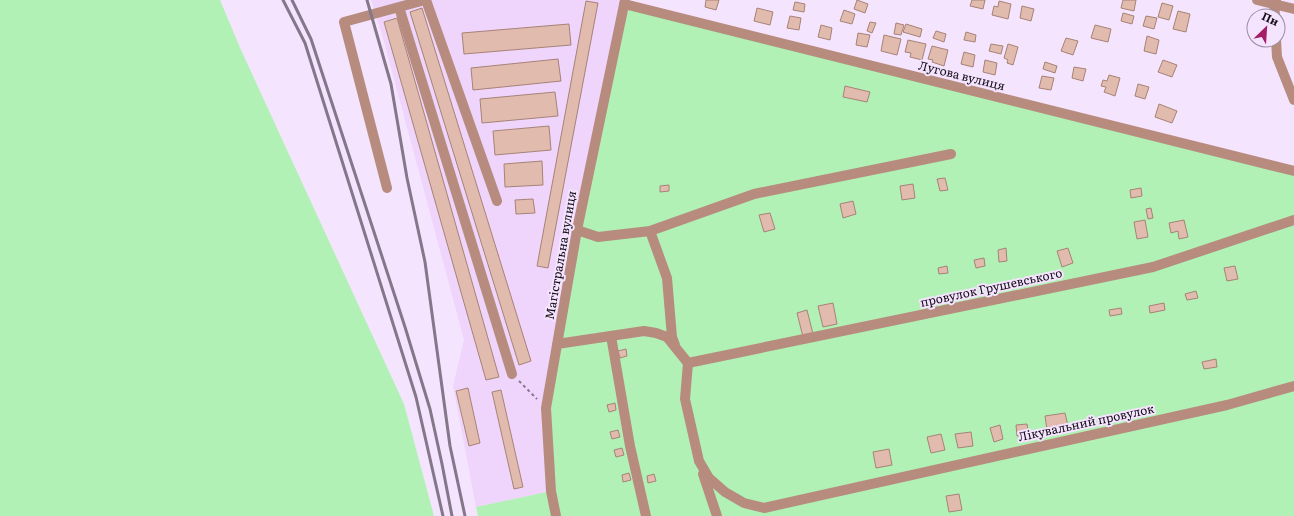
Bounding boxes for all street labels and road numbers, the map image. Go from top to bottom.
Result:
street label: Лугова вулиця [917,56,1007,94]
street label: Магістральна вулиця [540,189,580,321]
street label: провулок Грушевського [918,263,1064,311]
street label: Лікувальний провулок [1016,399,1156,445]

